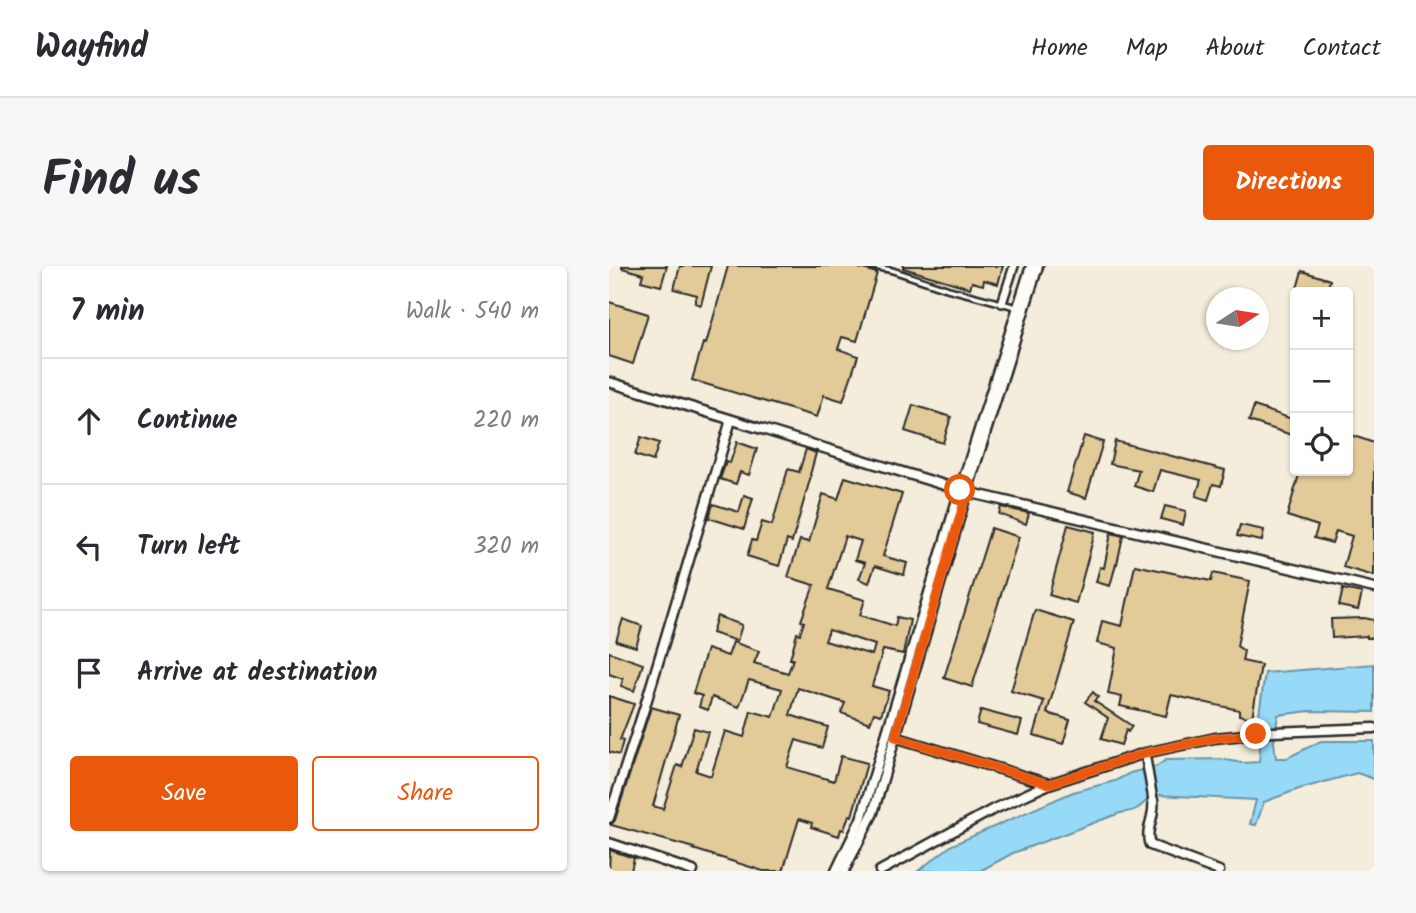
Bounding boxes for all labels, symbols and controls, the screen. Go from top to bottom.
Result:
text: Wayfind [35,22,148,75]
text: Home [1031,29,1088,68]
text: Map [1126,29,1168,68]
text: About [1206,29,1264,68]
text: Contact [1302,29,1381,68]
text: Find us [42,143,200,221]
button: Directions [1203,145,1374,220]
north arrow [1206,287,1269,350]
map controls [1290,287,1353,476]
button: + [1290,287,1353,350]
text: 7 min [70,288,145,336]
text: Walk · 540 m [406,294,539,330]
button: − [1290,350,1353,413]
text: Continue [137,400,238,442]
icon: ahead [70,402,108,440]
text: 220 m [473,403,539,439]
button: locate [1290,413,1353,476]
route start [944,474,975,505]
text: Turn left [137,526,240,568]
icon: left [70,528,108,566]
text: 320 m [473,529,539,565]
text: Arrive at destination [137,652,377,694]
icon: arrive [70,654,108,692]
route end [1240,718,1271,749]
button: Save [70,756,298,831]
button: Share [312,756,539,831]

